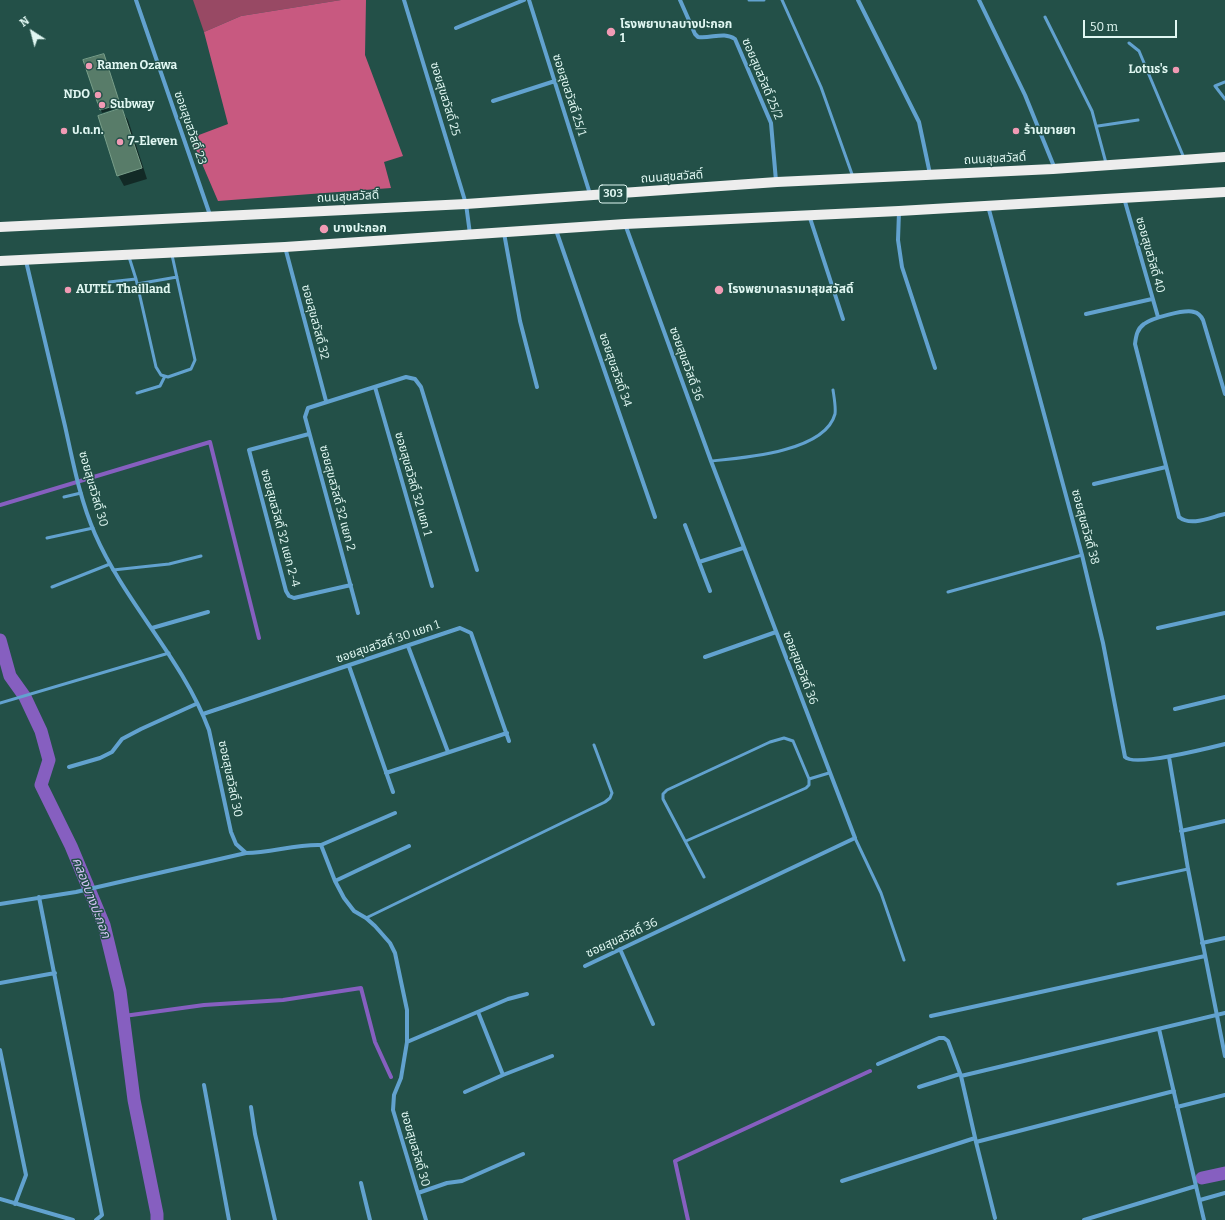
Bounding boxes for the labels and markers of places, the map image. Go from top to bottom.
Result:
place label: โรงพยาบาลบางปะกอก 1 [620,18,732,46]
marker: โรงพยาบาลบางปะกอก 1 [605,26,617,38]
place label: Ramen Ozawa [97,59,177,73]
marker: Ramen Ozawa [84,61,94,71]
place label: Lotus's [1128,63,1168,77]
marker: Lotus's [1171,65,1181,75]
place label: NDO [63,88,90,102]
marker: NDO [93,90,103,100]
place label: Subway [110,98,154,112]
marker: Subway [97,100,107,110]
place label: ป.ต.ท. [72,124,104,138]
place label: ร้านขายยา [1024,124,1076,138]
marker: ป.ต.ท. [59,126,69,136]
marker: ร้านขายยา [1011,126,1021,136]
place label: 7-Eleven [128,135,177,149]
marker: 7-Eleven [115,137,125,147]
place label: บางปะกอก [333,222,387,236]
marker: บางปะกอก [318,223,330,235]
place label: AUTEL Thailland [76,283,171,297]
place label: โรงพยาบาลรามาสุขสวัสดิ์ [728,283,854,297]
marker: โรงพยาบาลรามาสุขสวัสดิ์ [713,284,725,296]
marker: AUTEL Thailland [63,285,73,295]

